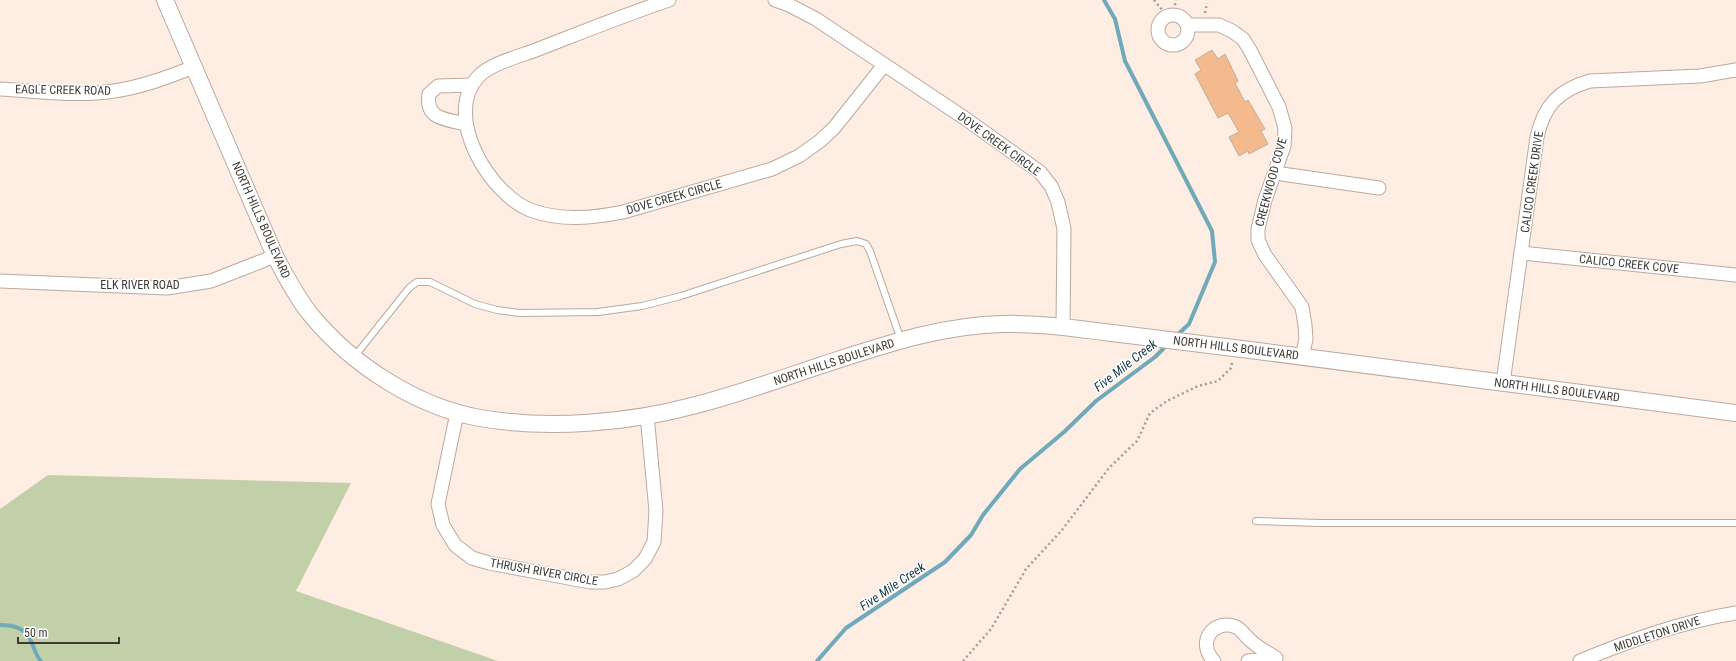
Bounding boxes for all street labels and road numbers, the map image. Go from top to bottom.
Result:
street label: EAGLE CREEK ROAD [15,82,111,98]
street label: DOVE CREEK CIRCLE [955,109,1043,179]
street label: CALICO CREEK DRIVE [1518,130,1546,234]
street label: CREEKWOOD COVE [1252,136,1290,228]
street label: NORTH HILLS BOULEVARD [229,159,293,281]
street label: DOVE CREEK CIRCLE [625,177,723,217]
street label: CALICO CREEK COVE [1578,252,1680,276]
street label: ELK RIVER ROAD [100,278,180,292]
street label: NORTH HILLS BOULEVARD [1172,333,1300,363]
street label: NORTH HILLS BOULEVARD [772,336,896,388]
street label: NORTH HILLS BOULEVARD [1493,375,1621,405]
street label: THRUSH RIVER CIRCLE [489,556,599,588]
street label: MIDDLETON DRIVE [1612,613,1702,655]

